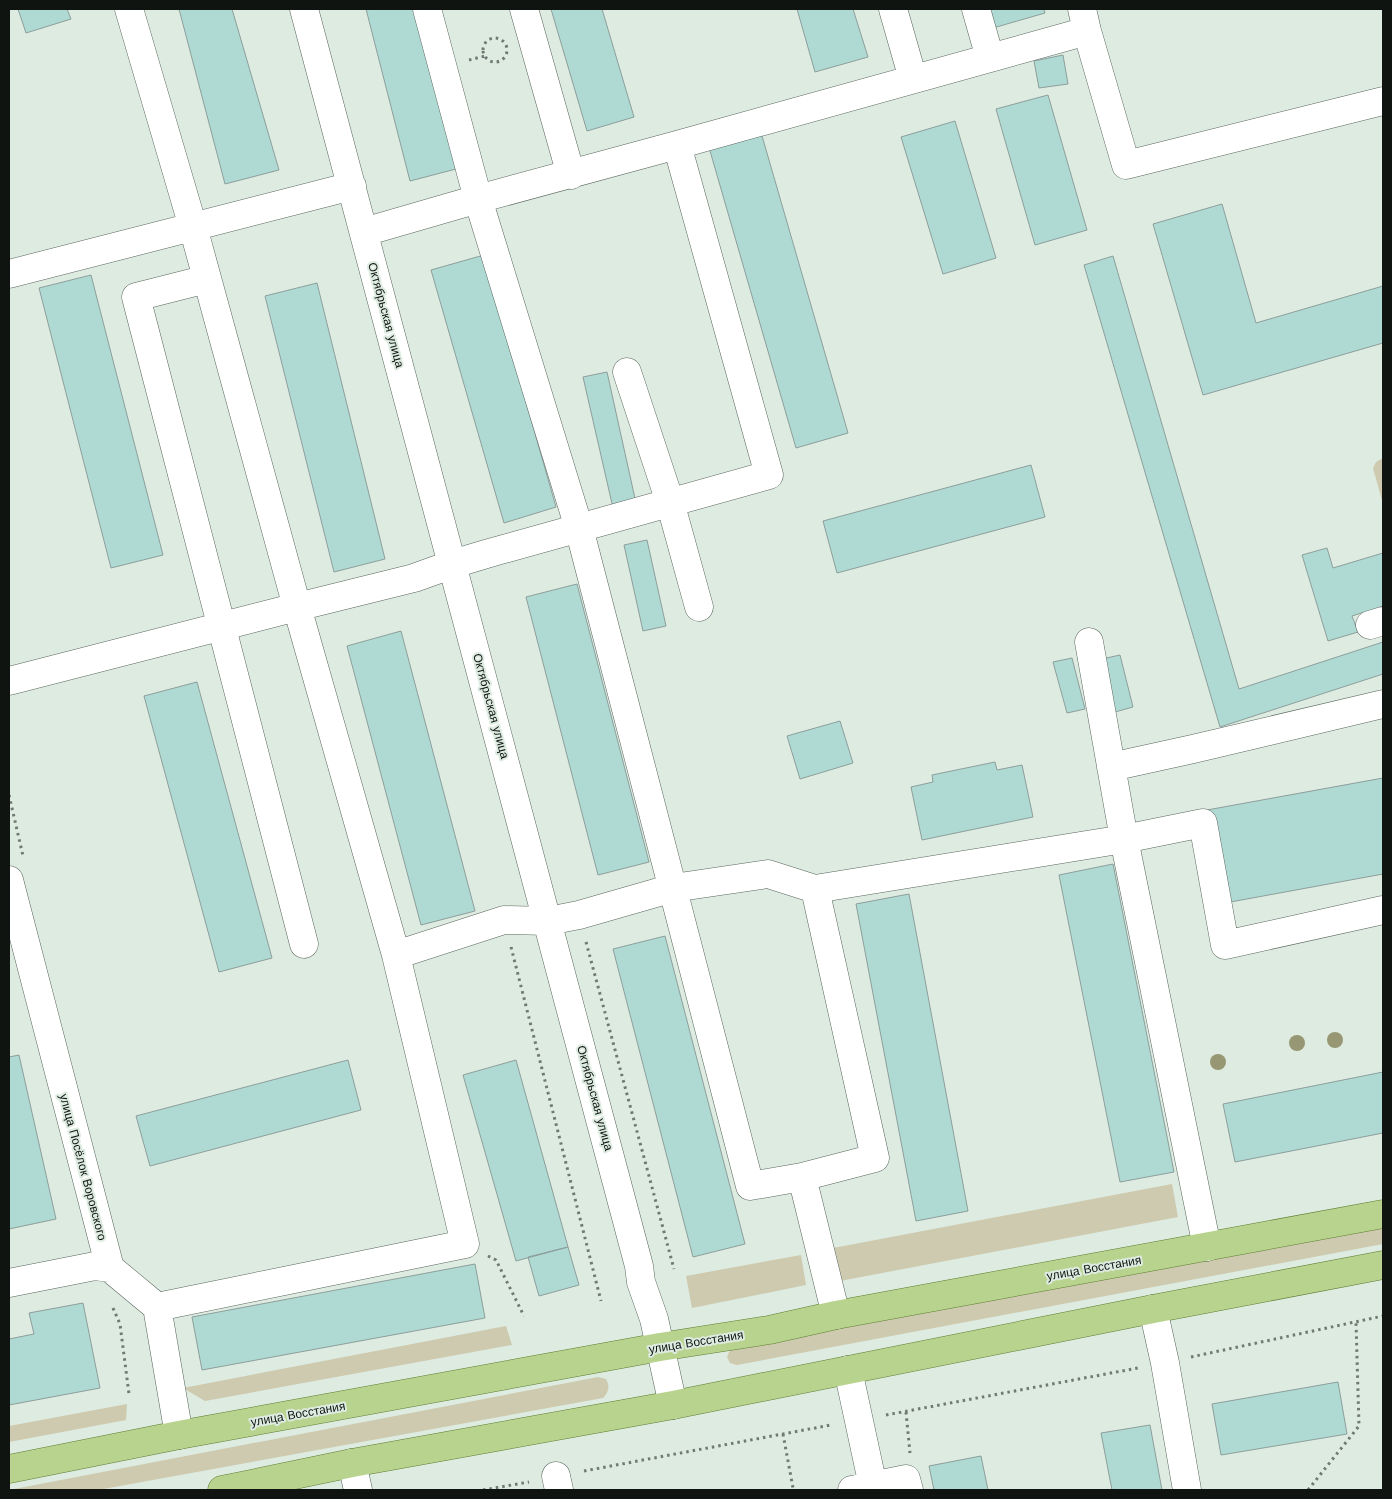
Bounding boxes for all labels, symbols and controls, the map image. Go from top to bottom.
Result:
street label: Октябрьская улица [365,261,407,369]
street label: Октябрьская улица [470,652,512,760]
street label: Октябрьская улица [574,1044,616,1152]
street label: улица Посёлок Воровского [57,1092,109,1242]
street label: улица Восстания [1046,1253,1142,1283]
street label: улица Восстания [648,1328,744,1356]
street label: улица Восстания [250,1399,346,1429]

